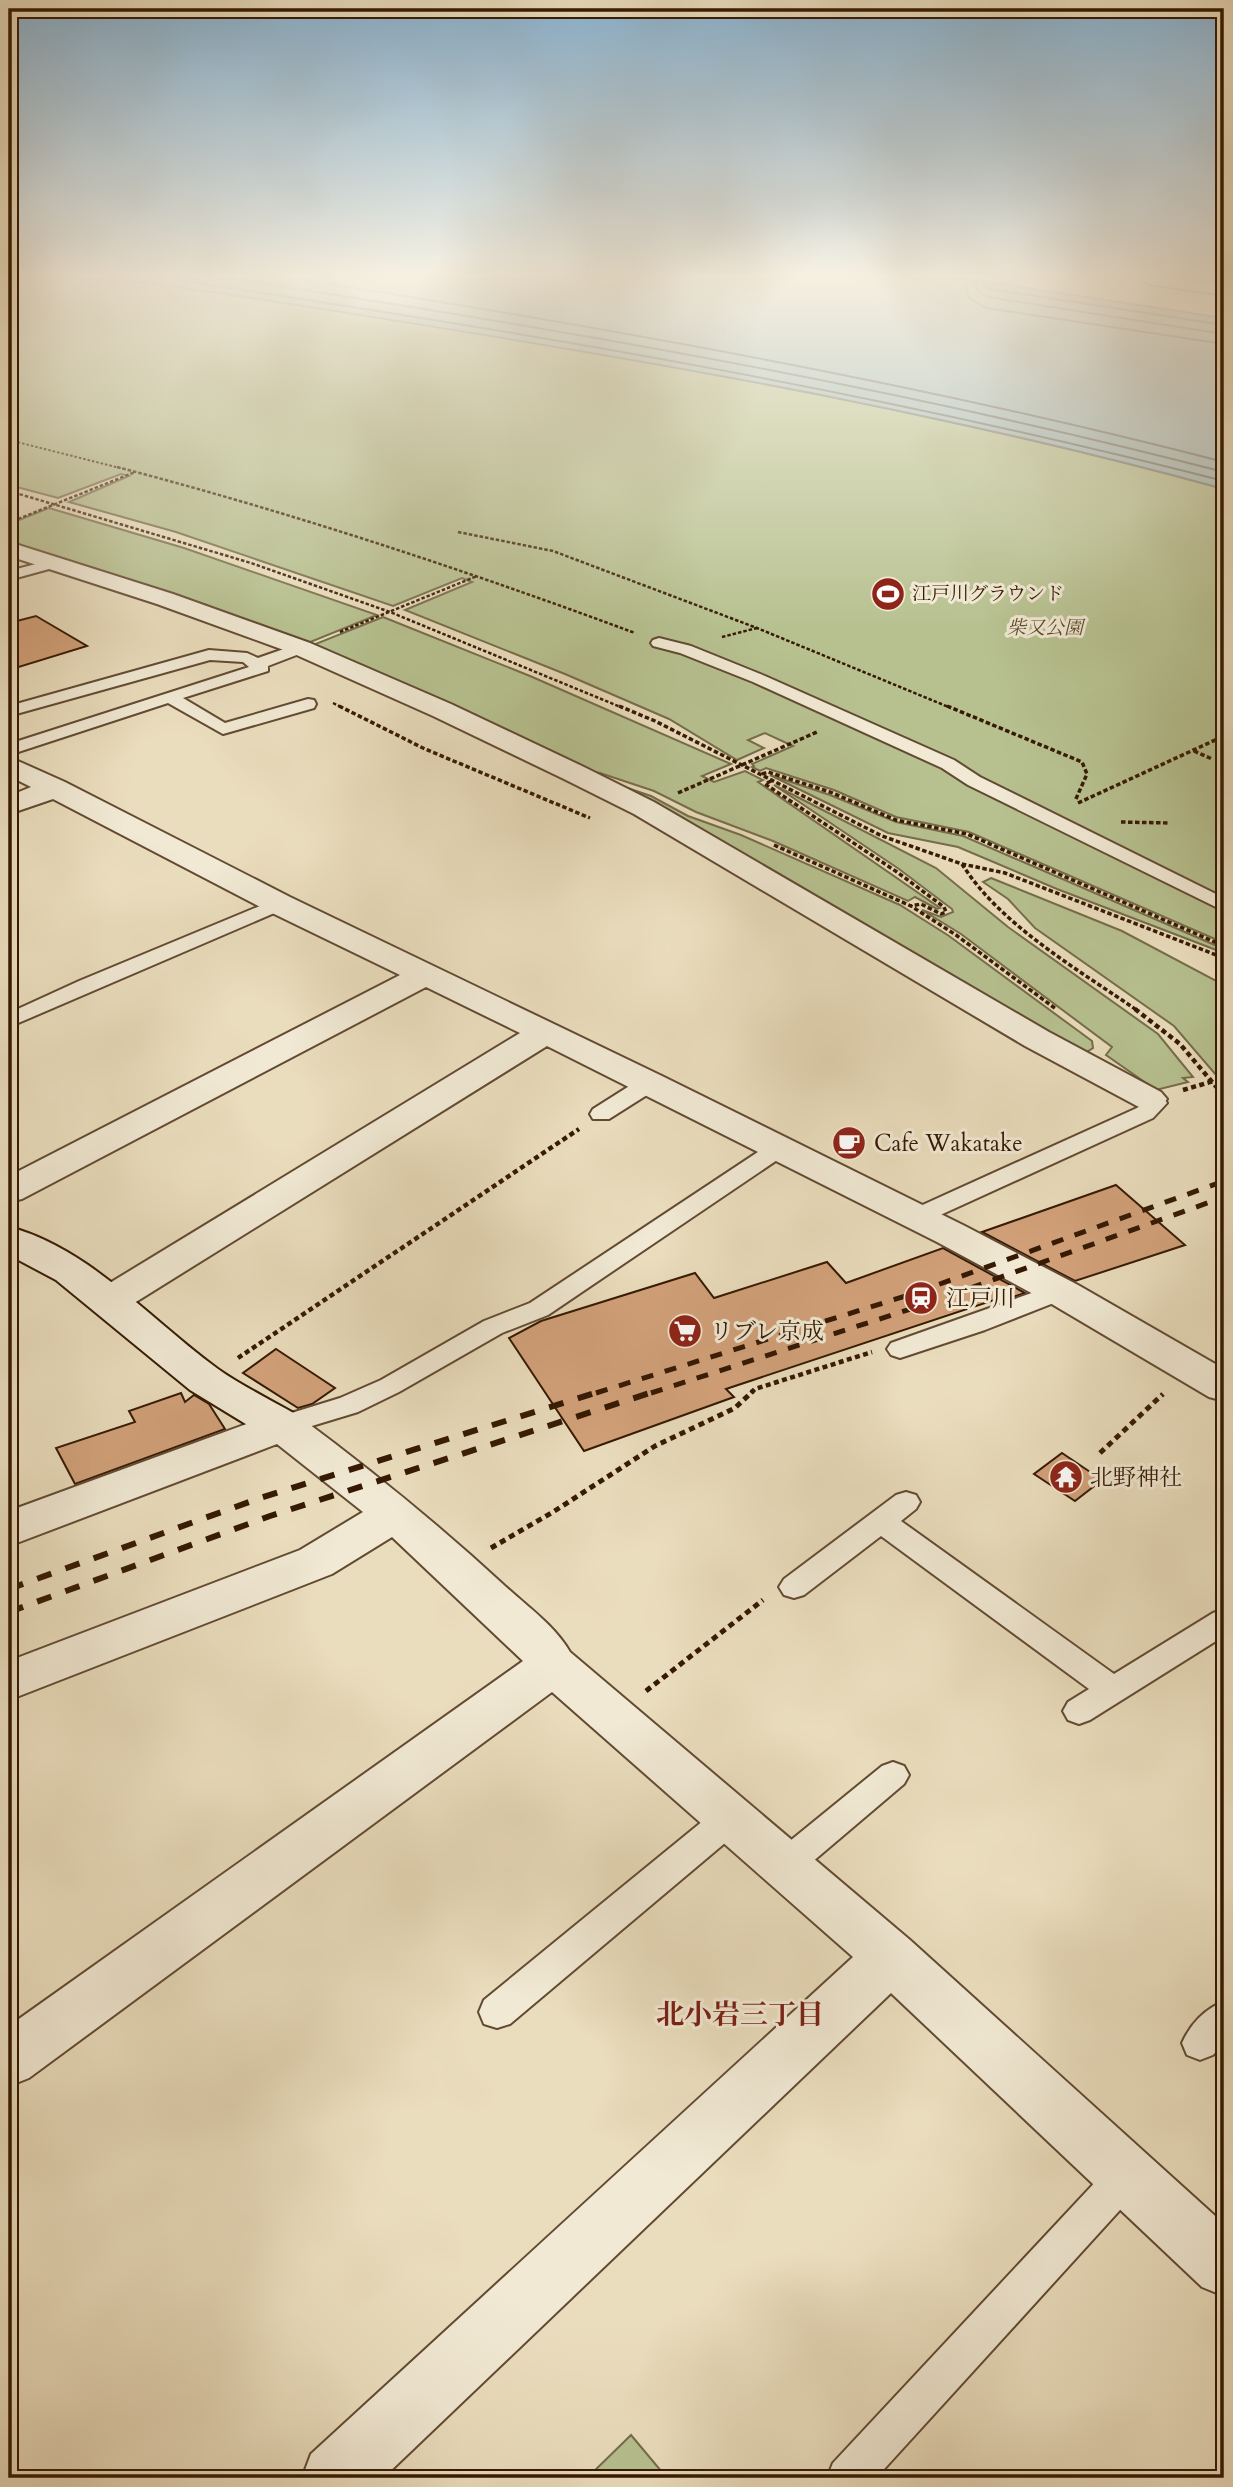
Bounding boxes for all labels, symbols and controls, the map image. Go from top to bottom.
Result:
sports icon: 江戸川グラウンド [869,575,907,613]
place label: 江戸川グラウンド [912,581,1064,607]
park label: 柴又公園 [1007,615,1086,641]
cafe icon: Cafe Wakatake [830,1124,868,1162]
place label: Cafe Wakatake [874,1128,1023,1159]
station icon: 江戸川 [902,1279,940,1317]
place label: 江戸川 [946,1283,1015,1314]
supermarket icon: リブレ京成 [666,1312,704,1350]
place label: リブレ京成 [710,1316,824,1347]
temple icon: 北野神社 [1047,1458,1085,1496]
place label: 北野神社 [1090,1462,1182,1493]
district label: 北小岩三丁目 [656,1996,824,2034]

